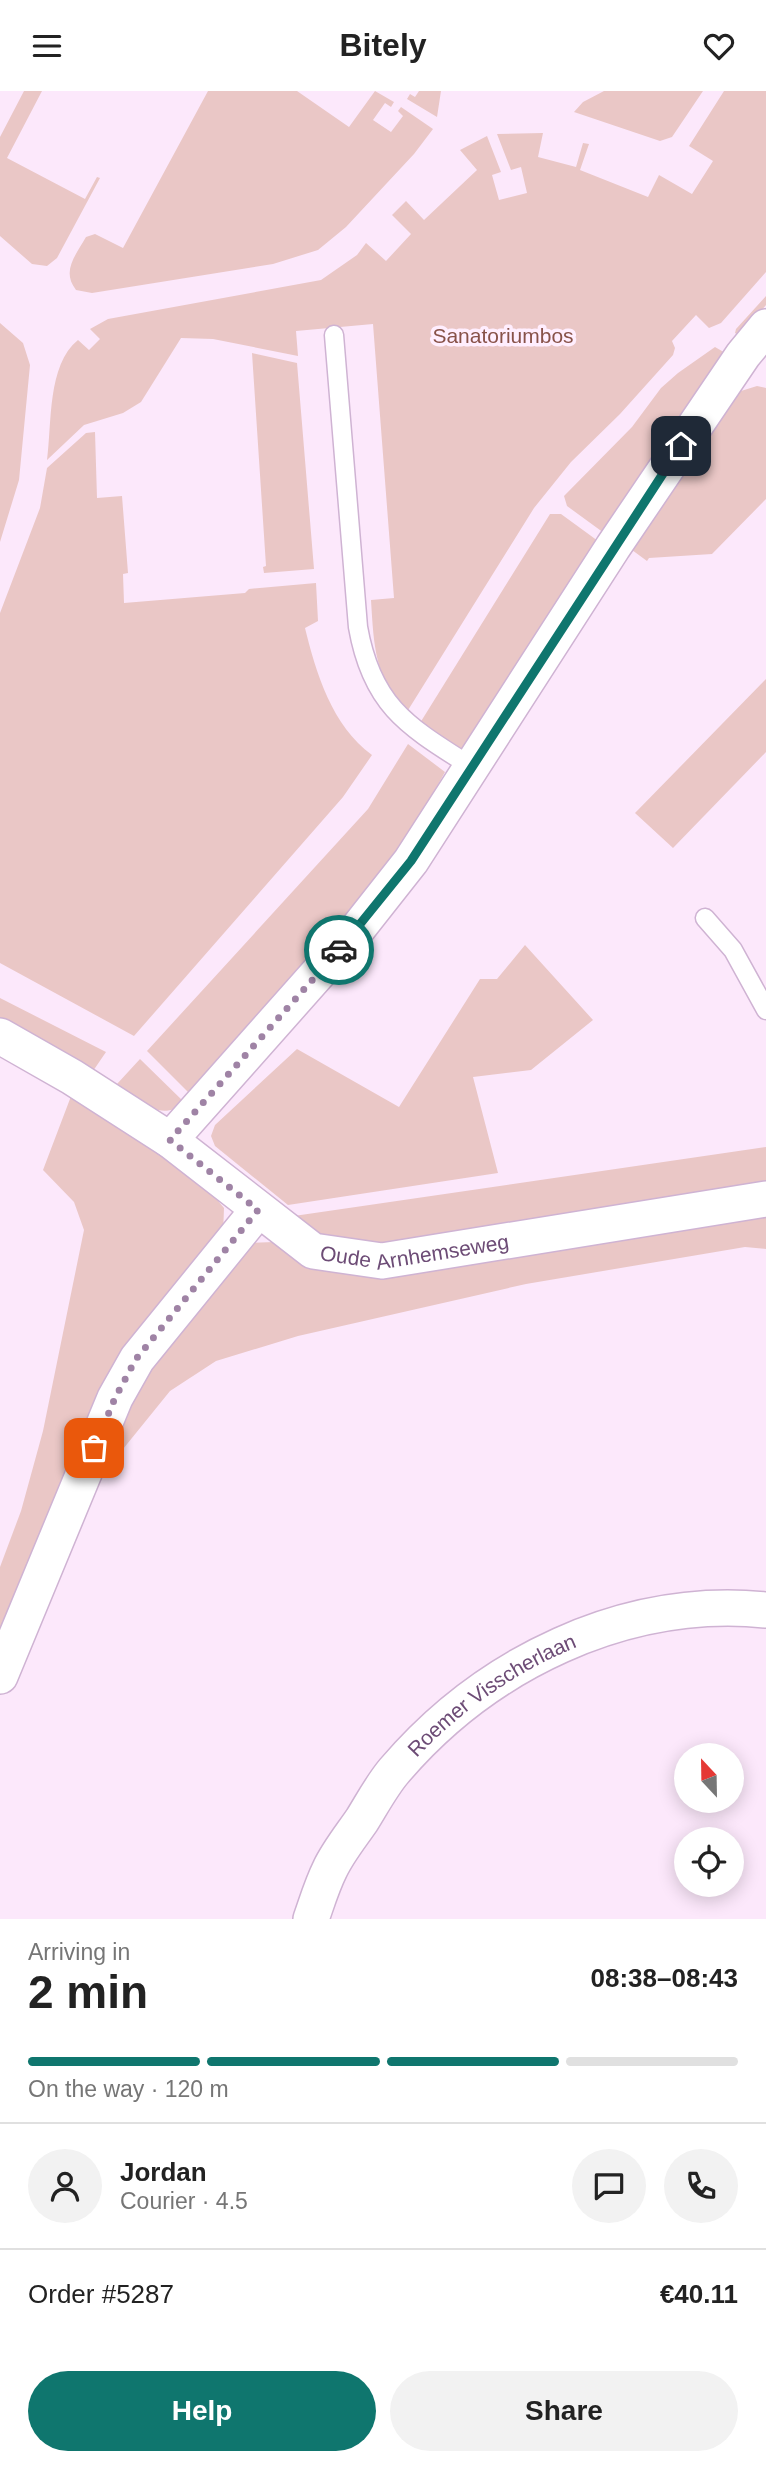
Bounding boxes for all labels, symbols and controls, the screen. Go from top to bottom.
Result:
icon: menu [28,27,66,65]
text: Bitely [339,27,427,63]
icon: heart [700,27,738,65]
park label: Sanatoriumbos [432,324,574,347]
pin [651,416,711,476]
icon: home [662,427,700,465]
courier [304,915,374,985]
icon: car [320,931,358,969]
street label: Oude Arnhemseweg [319,1229,510,1273]
pin [64,1418,124,1478]
icon: bag [75,1429,113,1467]
street label: Roemer Visscherlaan [402,1629,579,1760]
north arrow [674,1743,744,1813]
map controls [674,1743,744,1897]
button: locate [674,1827,744,1897]
text: Arriving in [28,1939,130,1965]
text: 08:38–08:43 [591,1963,738,1993]
text: 2 min [28,1966,148,2018]
text: On the way · 120 m [28,2076,229,2102]
button: person [28,2149,102,2223]
button: chat [572,2149,646,2223]
button: phone [664,2149,738,2223]
text: Jordan [120,2157,207,2187]
text: Courier · 4.5 [120,2188,248,2214]
text: Order #5287 [28,2279,174,2309]
text: €40.11 [660,2279,738,2309]
button: Help [28,2371,376,2451]
button: Share [390,2371,738,2451]

